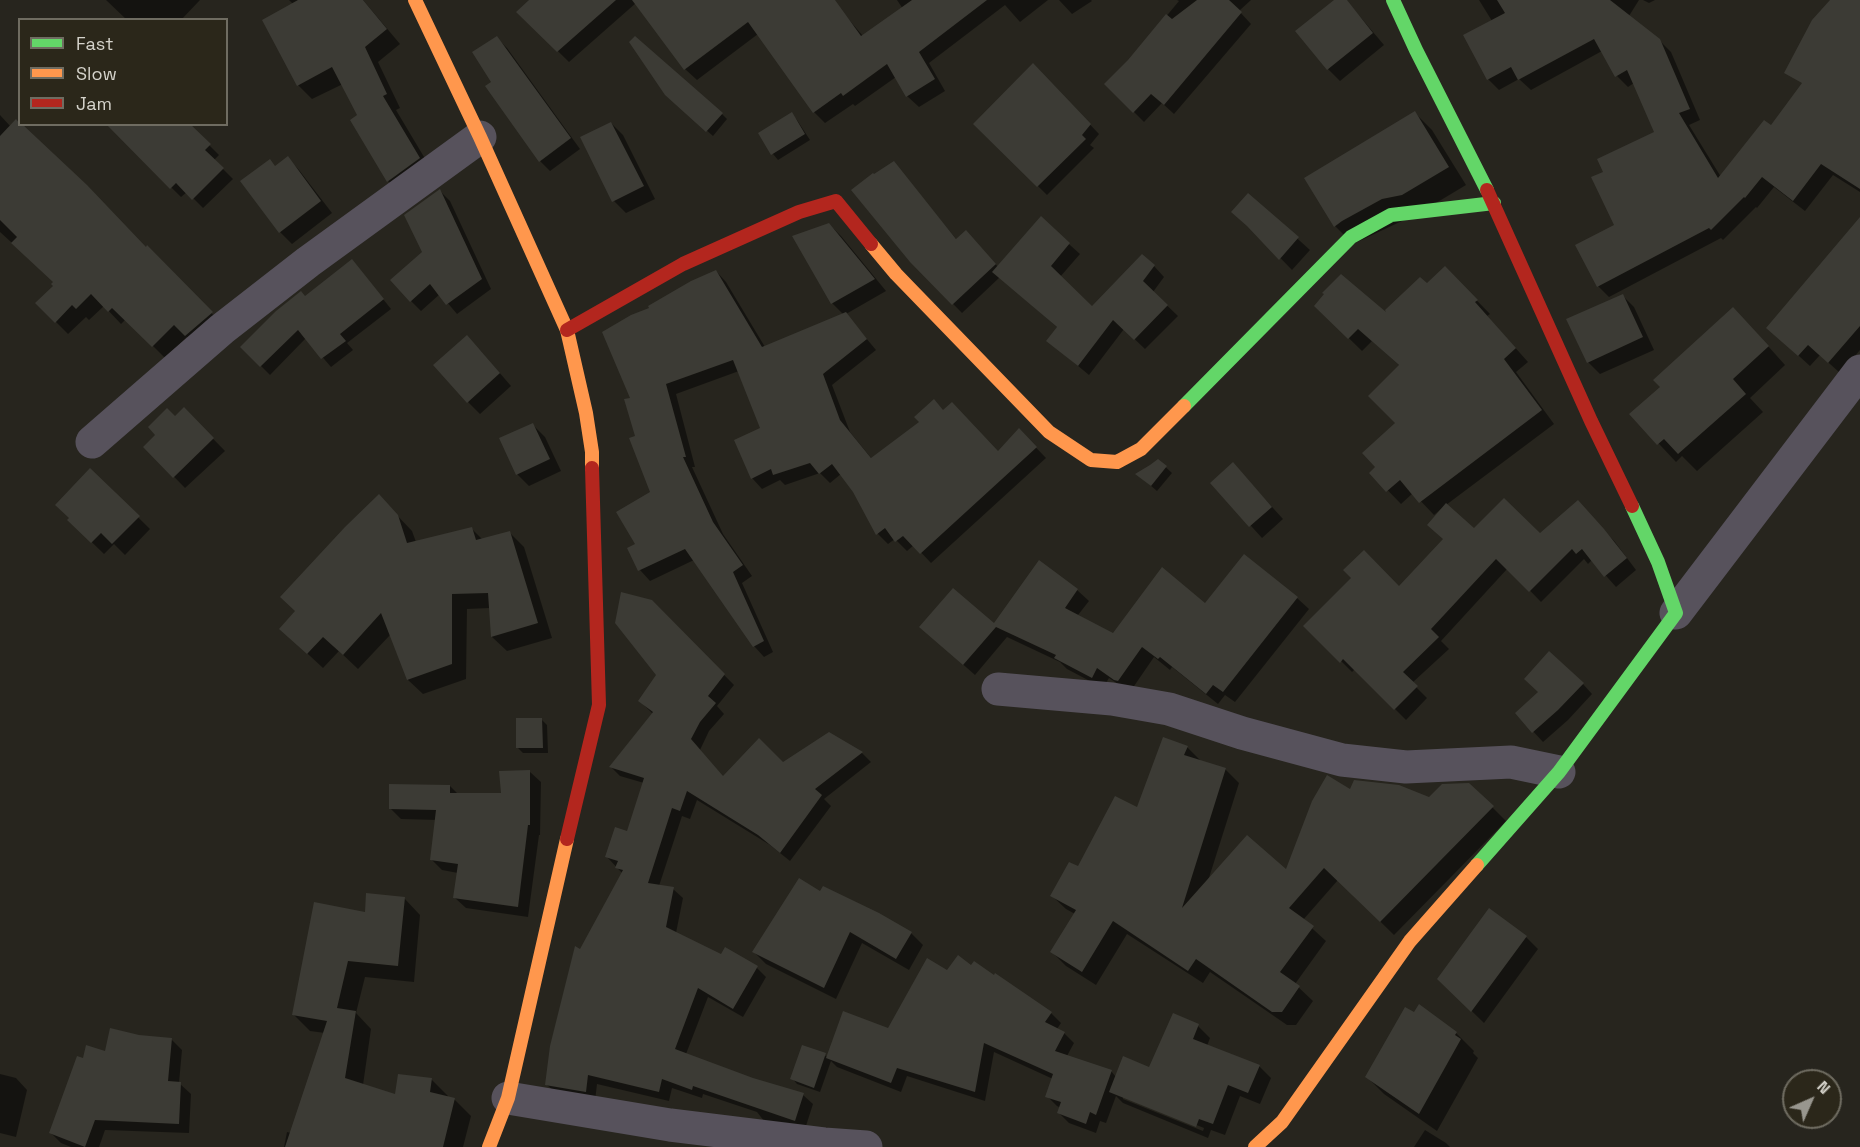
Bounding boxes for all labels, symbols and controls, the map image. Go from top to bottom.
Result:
legend [18,18,228,126]
text: Fast [76,32,113,55]
text: Slow [76,62,117,85]
text: Jam [76,92,112,115]
north arrow [1782,1069,1842,1129]
text: N [1812,1076,1835,1099]

